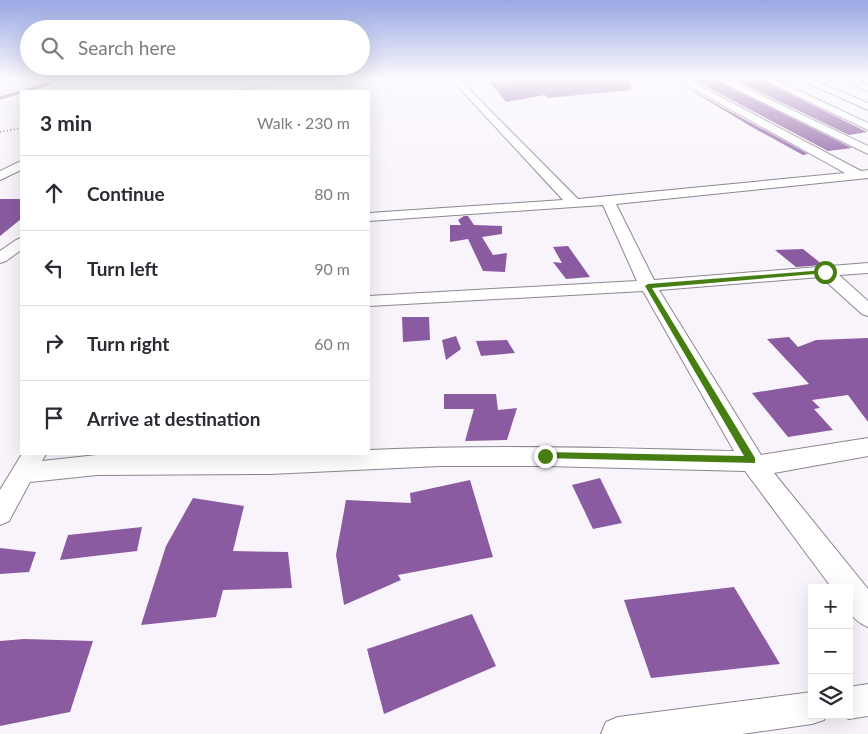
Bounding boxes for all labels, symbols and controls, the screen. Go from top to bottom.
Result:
search box [20,20,370,75]
icon: search [38,34,66,62]
text: Search here [78,36,176,59]
text: 3 min [40,110,92,135]
text: Walk · 230 m [257,113,350,132]
icon: ahead [40,179,68,207]
text: Continue [87,182,165,205]
text: 80 m [314,184,350,203]
icon: left [40,254,68,282]
text: Turn left [87,257,158,280]
text: 90 m [314,259,350,278]
route start [814,261,837,284]
icon: right [40,329,68,357]
text: Turn right [87,332,169,355]
text: 60 m [314,334,350,353]
icon: arrive [40,404,68,432]
text: Arrive at destination [87,407,260,430]
route end [534,445,557,468]
map controls [808,584,853,719]
button: + [808,584,853,629]
button: − [808,629,853,674]
button: layers [808,674,853,719]

